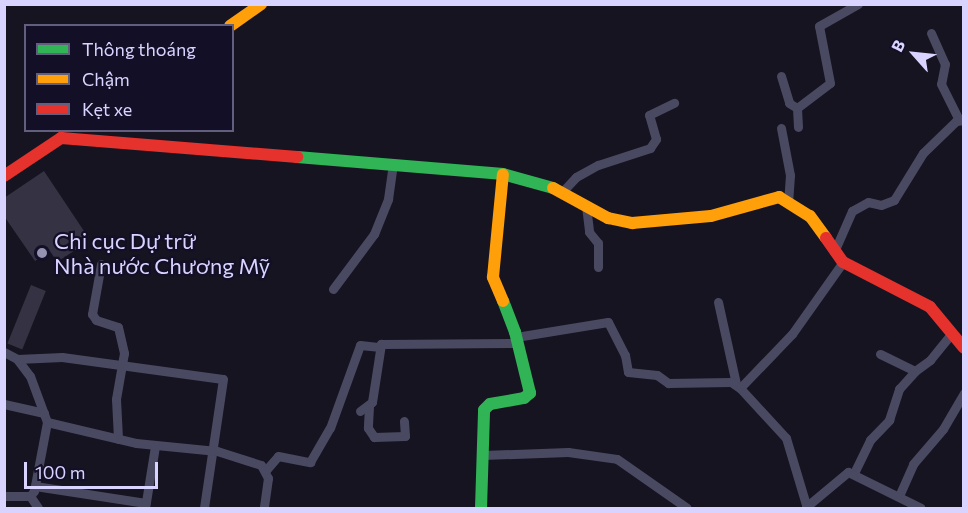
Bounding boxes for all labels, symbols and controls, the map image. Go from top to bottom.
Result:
legend [24,24,234,132]
north arrow [884,24,944,84]
text: B [887,37,908,55]
text: Thông thoáng [82,38,196,60]
text: Chậm [82,68,130,90]
text: Kẹt xe [82,98,132,120]
place label: Chi cục Dự trữ Nhà nước Chương Mỹ [54,227,270,278]
marker: Chi cục Dự trữ Nhà nước Chương Mỹ [35,246,49,260]
scale bar [27,450,160,488]
text: 100 m [35,461,85,483]

